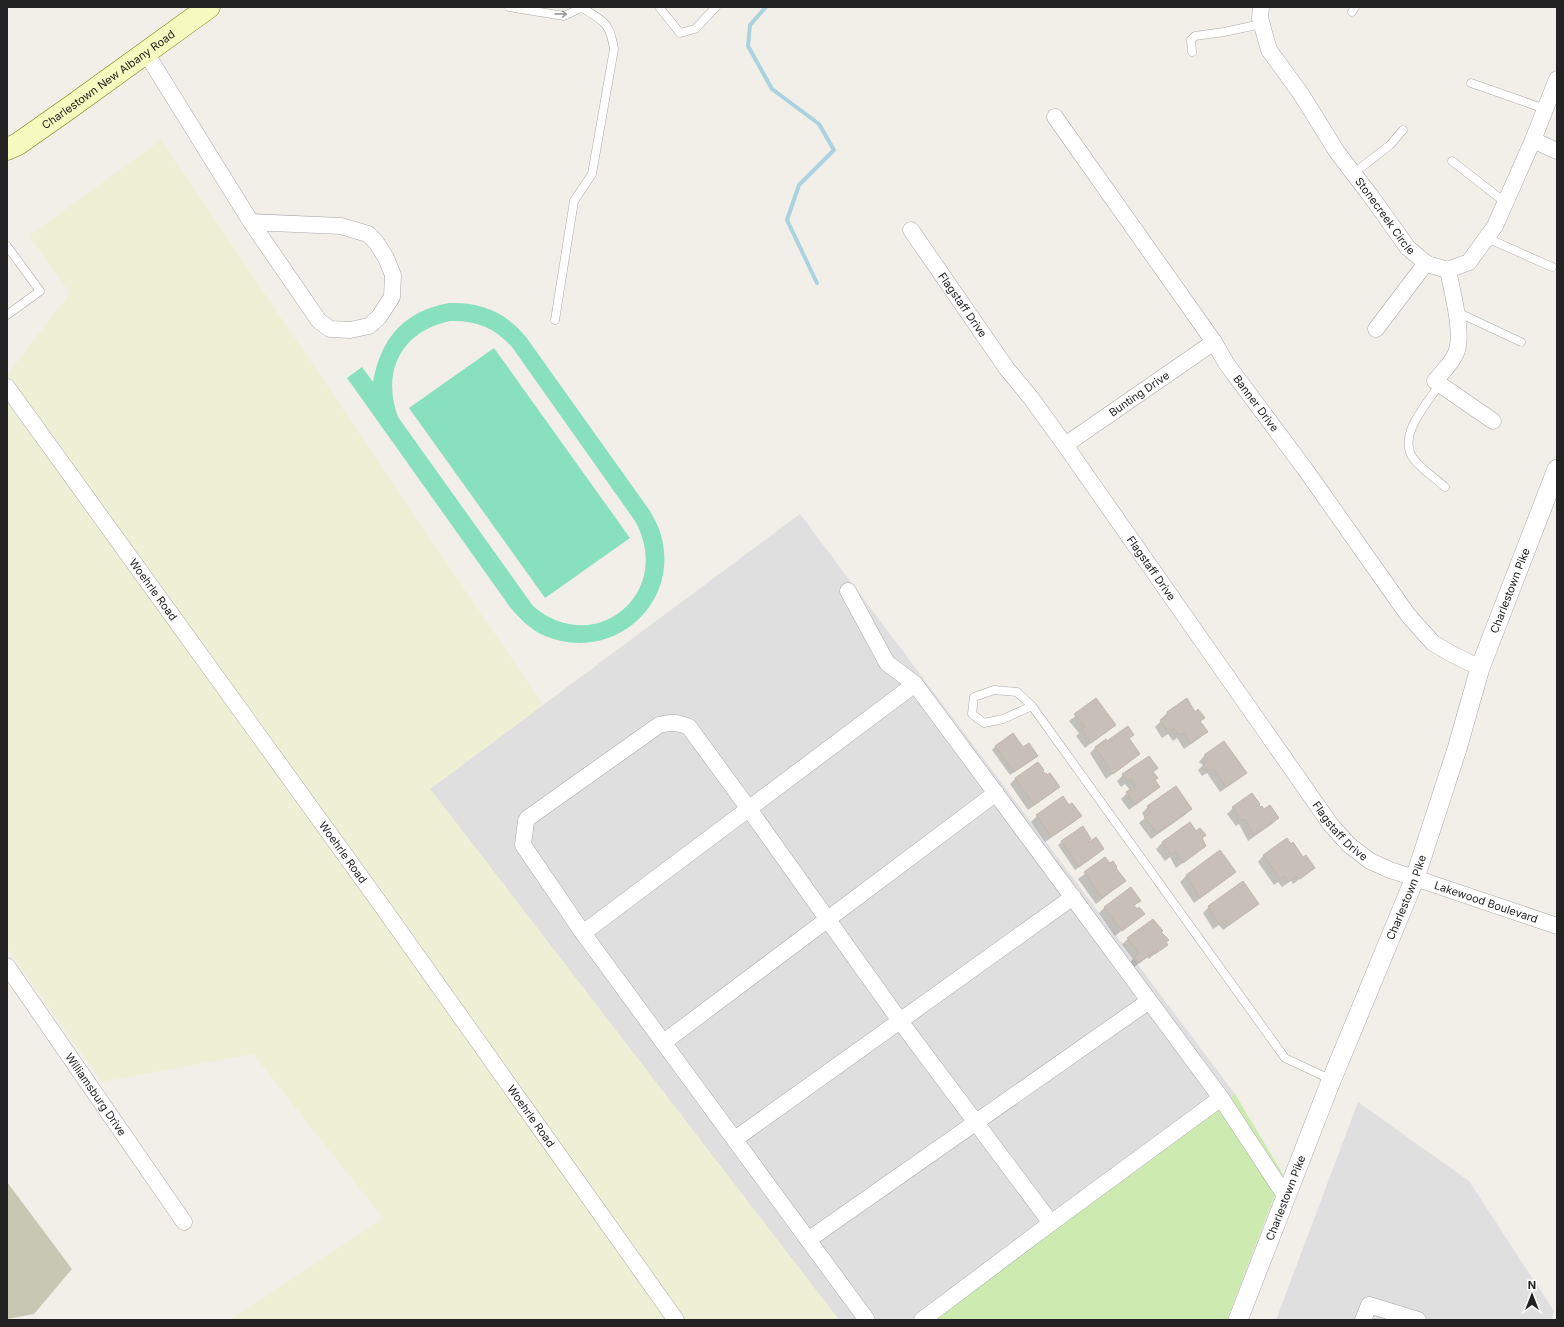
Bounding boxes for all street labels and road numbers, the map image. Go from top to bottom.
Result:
street label: Charlestown New Albany Road [39,27,178,132]
street label: Stonecreek Circle [1352,175,1418,258]
street label: Flagstaff Drive [935,270,990,340]
street label: Bunting Drive [1106,368,1172,420]
street label: Banner Drive [1230,372,1282,435]
street label: Flagstaff Drive [1124,533,1179,603]
street label: Charlestown Pike [1487,546,1533,635]
street label: Woehrle Road [126,556,180,623]
street label: Flagstaff Drive [1310,799,1370,864]
street label: Woehrle Road [316,819,370,886]
street label: Charlestown Pike [1383,853,1429,942]
street label: Lakewood Boulevard [1432,878,1540,926]
street label: Williamsburg Drive [62,1050,129,1138]
street label: Woehrle Road [504,1082,558,1150]
street label: Charlestown Pike [1263,1153,1308,1243]

